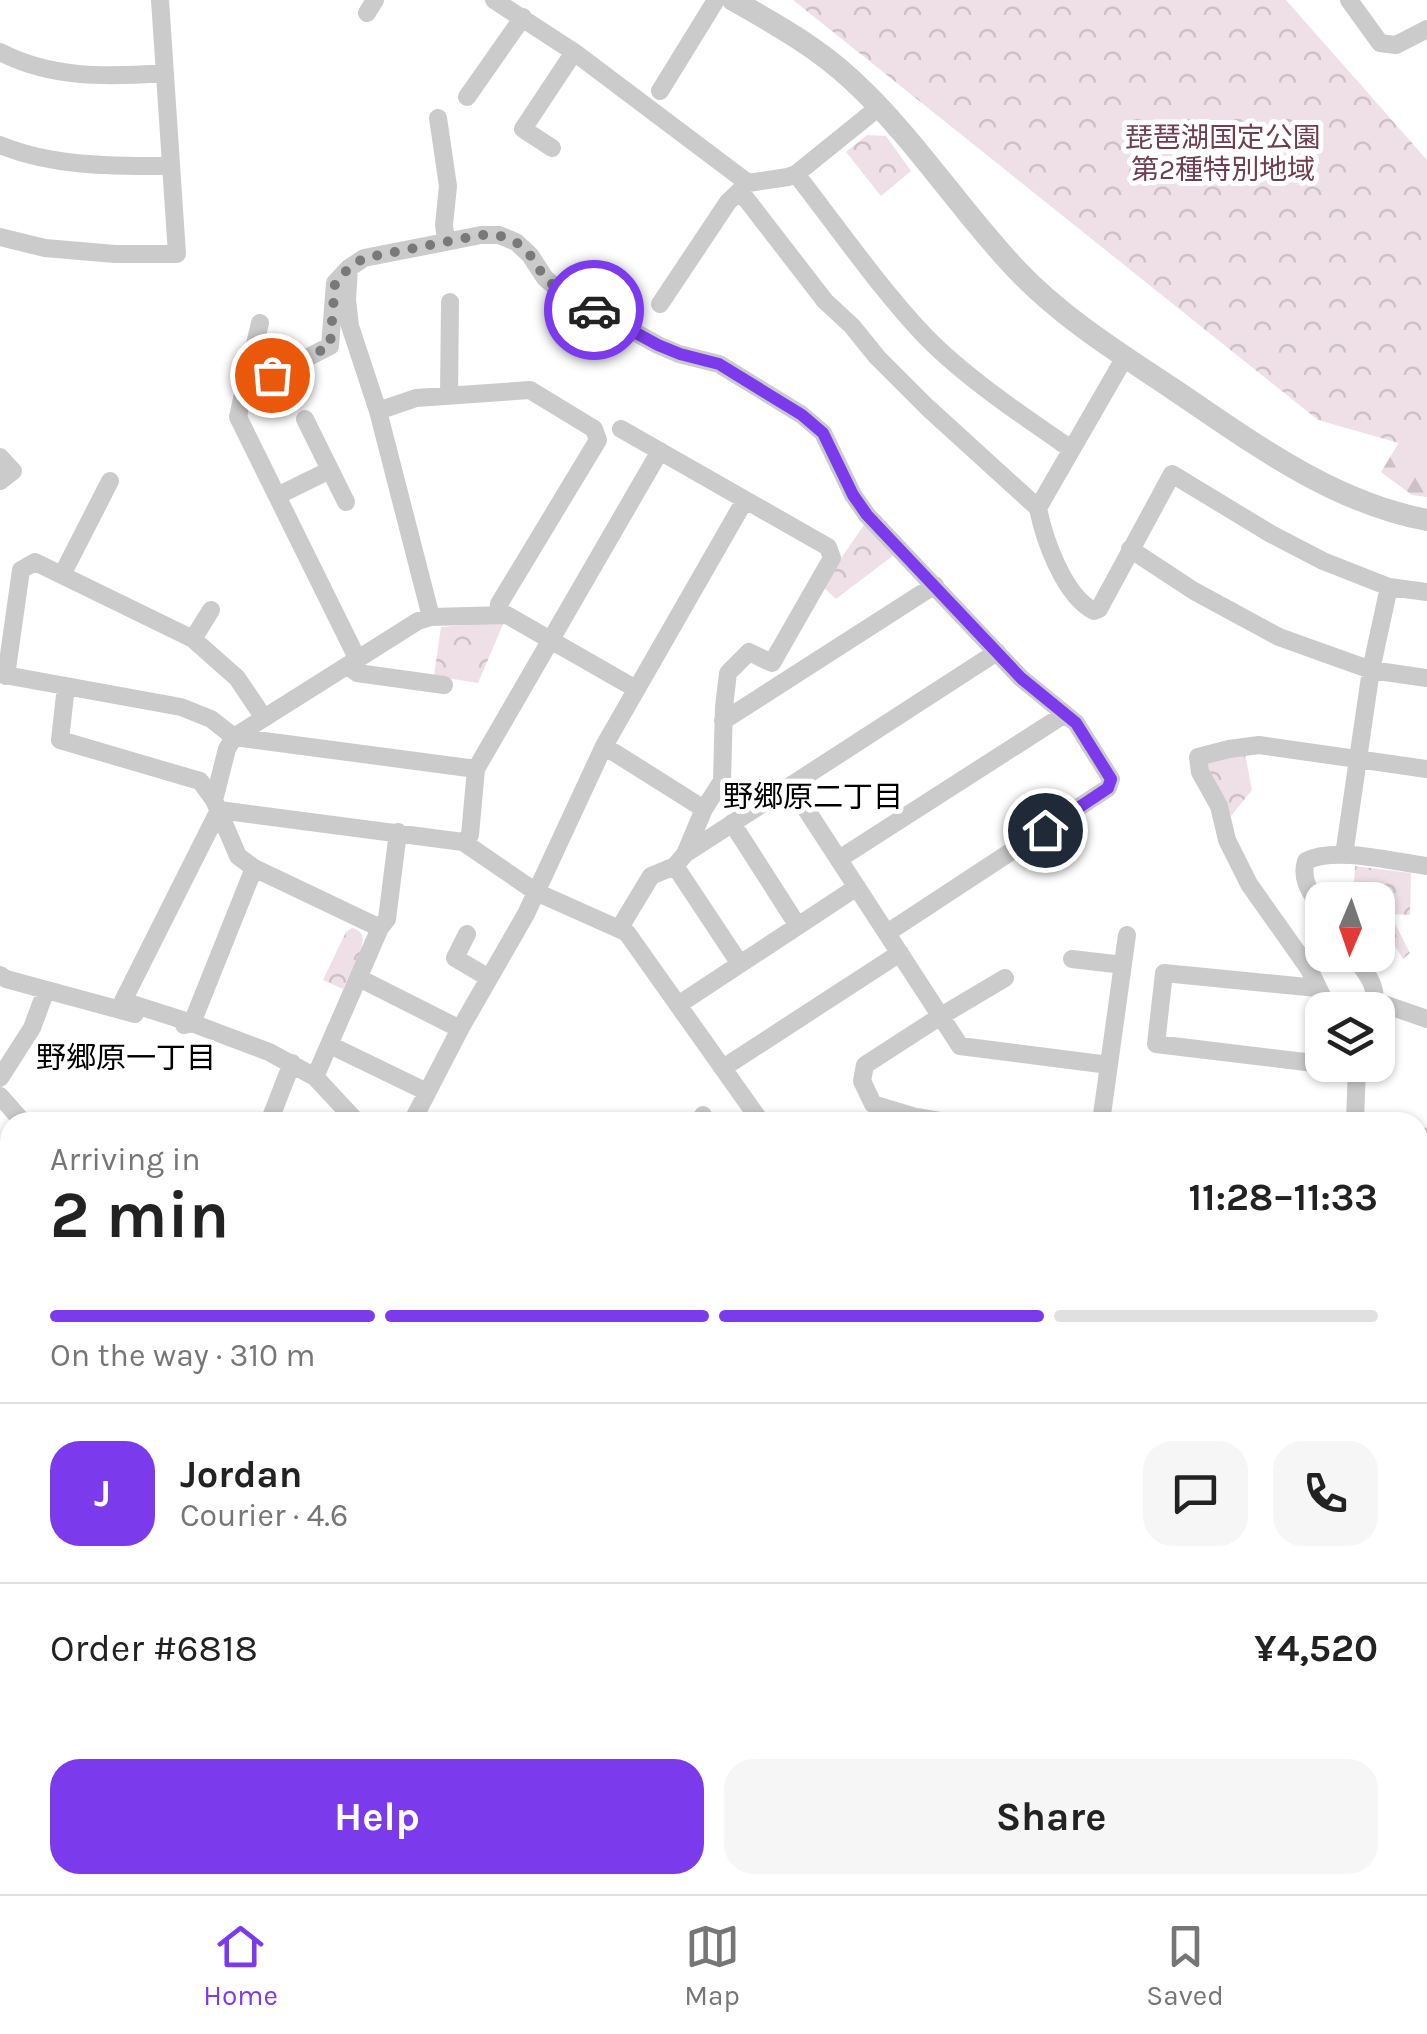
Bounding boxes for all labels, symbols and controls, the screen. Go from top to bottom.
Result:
park label: 琵琶湖国定公園 第2種特別地域 [1125,121,1321,186]
courier [544,260,644,360]
icon: car [567,283,622,338]
pin [230,333,315,418]
icon: bag [245,348,300,403]
district label: 野郷原二丁目 [723,779,903,815]
pin [1003,788,1088,873]
icon: home [1018,803,1073,858]
north arrow [1305,882,1395,972]
map controls [1305,882,1395,1082]
button: layers [1305,992,1395,1082]
district label: 野郷原一丁目 [36,1040,216,1076]
text: Arriving in [50,1141,201,1178]
text: 11:28–11:33 [1189,1175,1378,1220]
text: 2 min [50,1177,229,1253]
text: On the way · 310 m [50,1337,316,1374]
button: chat [1143,1441,1248,1546]
button: phone [1273,1441,1378,1546]
text: Jordan [180,1452,303,1497]
text: J [94,1471,111,1516]
text: Courier · 4.6 [180,1497,348,1534]
text: Order #6818 [50,1626,258,1671]
text: ¥4,520 [1254,1626,1378,1671]
button: Help [50,1759,704,1874]
button: Share [724,1759,1378,1874]
tab: Home [203,1919,278,2012]
tab: Map [684,1919,740,2012]
tab: Saved [1146,1919,1224,2012]

